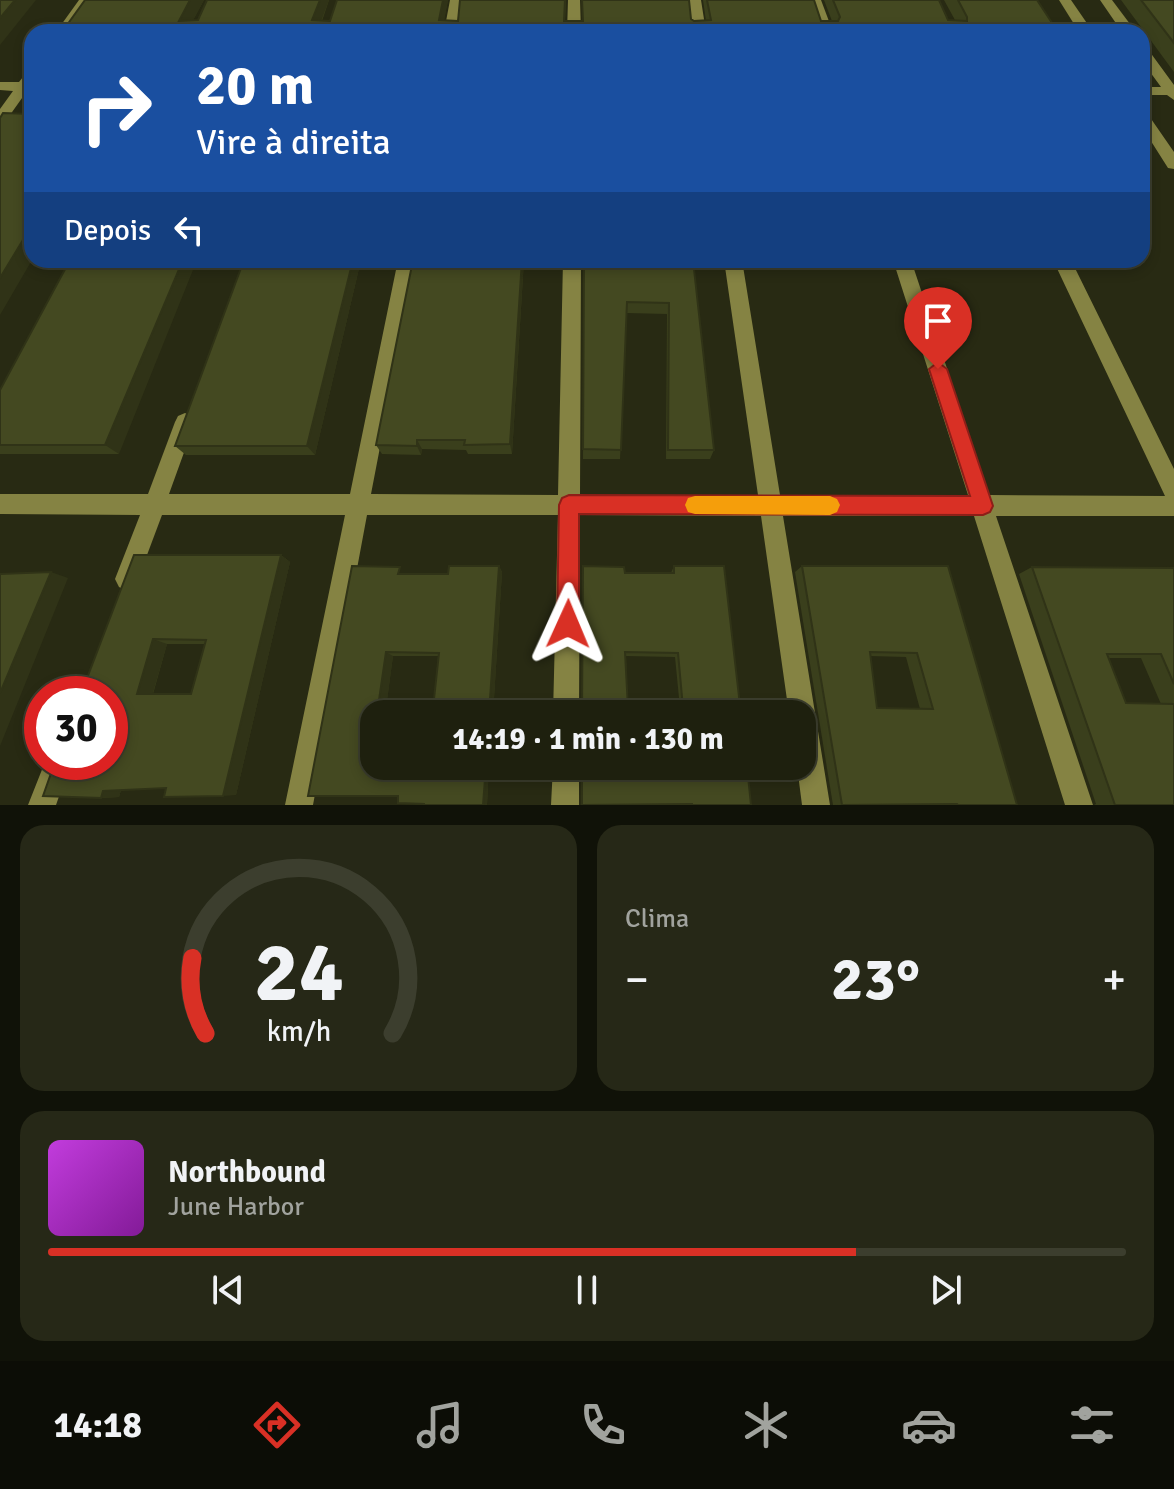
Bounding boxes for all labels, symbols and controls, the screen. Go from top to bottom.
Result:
text: 20 m [196,51,314,120]
icon: right [64,56,168,160]
text: Vire à direita [196,120,391,165]
icon: left [167,208,211,252]
text: Depois [64,212,151,249]
pin [904,287,972,369]
icon: arrive [916,299,960,343]
position arrow [526,582,610,666]
speed limit sign: 30 [24,676,128,780]
text: 14:19 · 1 min · 130 m [452,721,724,758]
text: Clima [625,903,689,935]
text: 24 [254,922,343,1024]
text: 23° [831,943,920,1017]
text: − [625,953,649,1007]
text: + [1102,953,1126,1007]
text: km/h [266,1014,331,1049]
text: Northbound [168,1154,326,1191]
text: June Harbor [168,1191,304,1223]
icon: previous [206,1268,250,1312]
icon: pause [565,1268,609,1312]
icon: next [924,1268,968,1312]
icon: directions [249,1397,305,1453]
icon: music [412,1397,468,1453]
icon: phone [575,1397,631,1453]
icon: climate [738,1397,794,1453]
icon: car [901,1397,957,1453]
icon: filters [1064,1397,1120,1453]
text: 14:18 [54,1403,142,1448]

